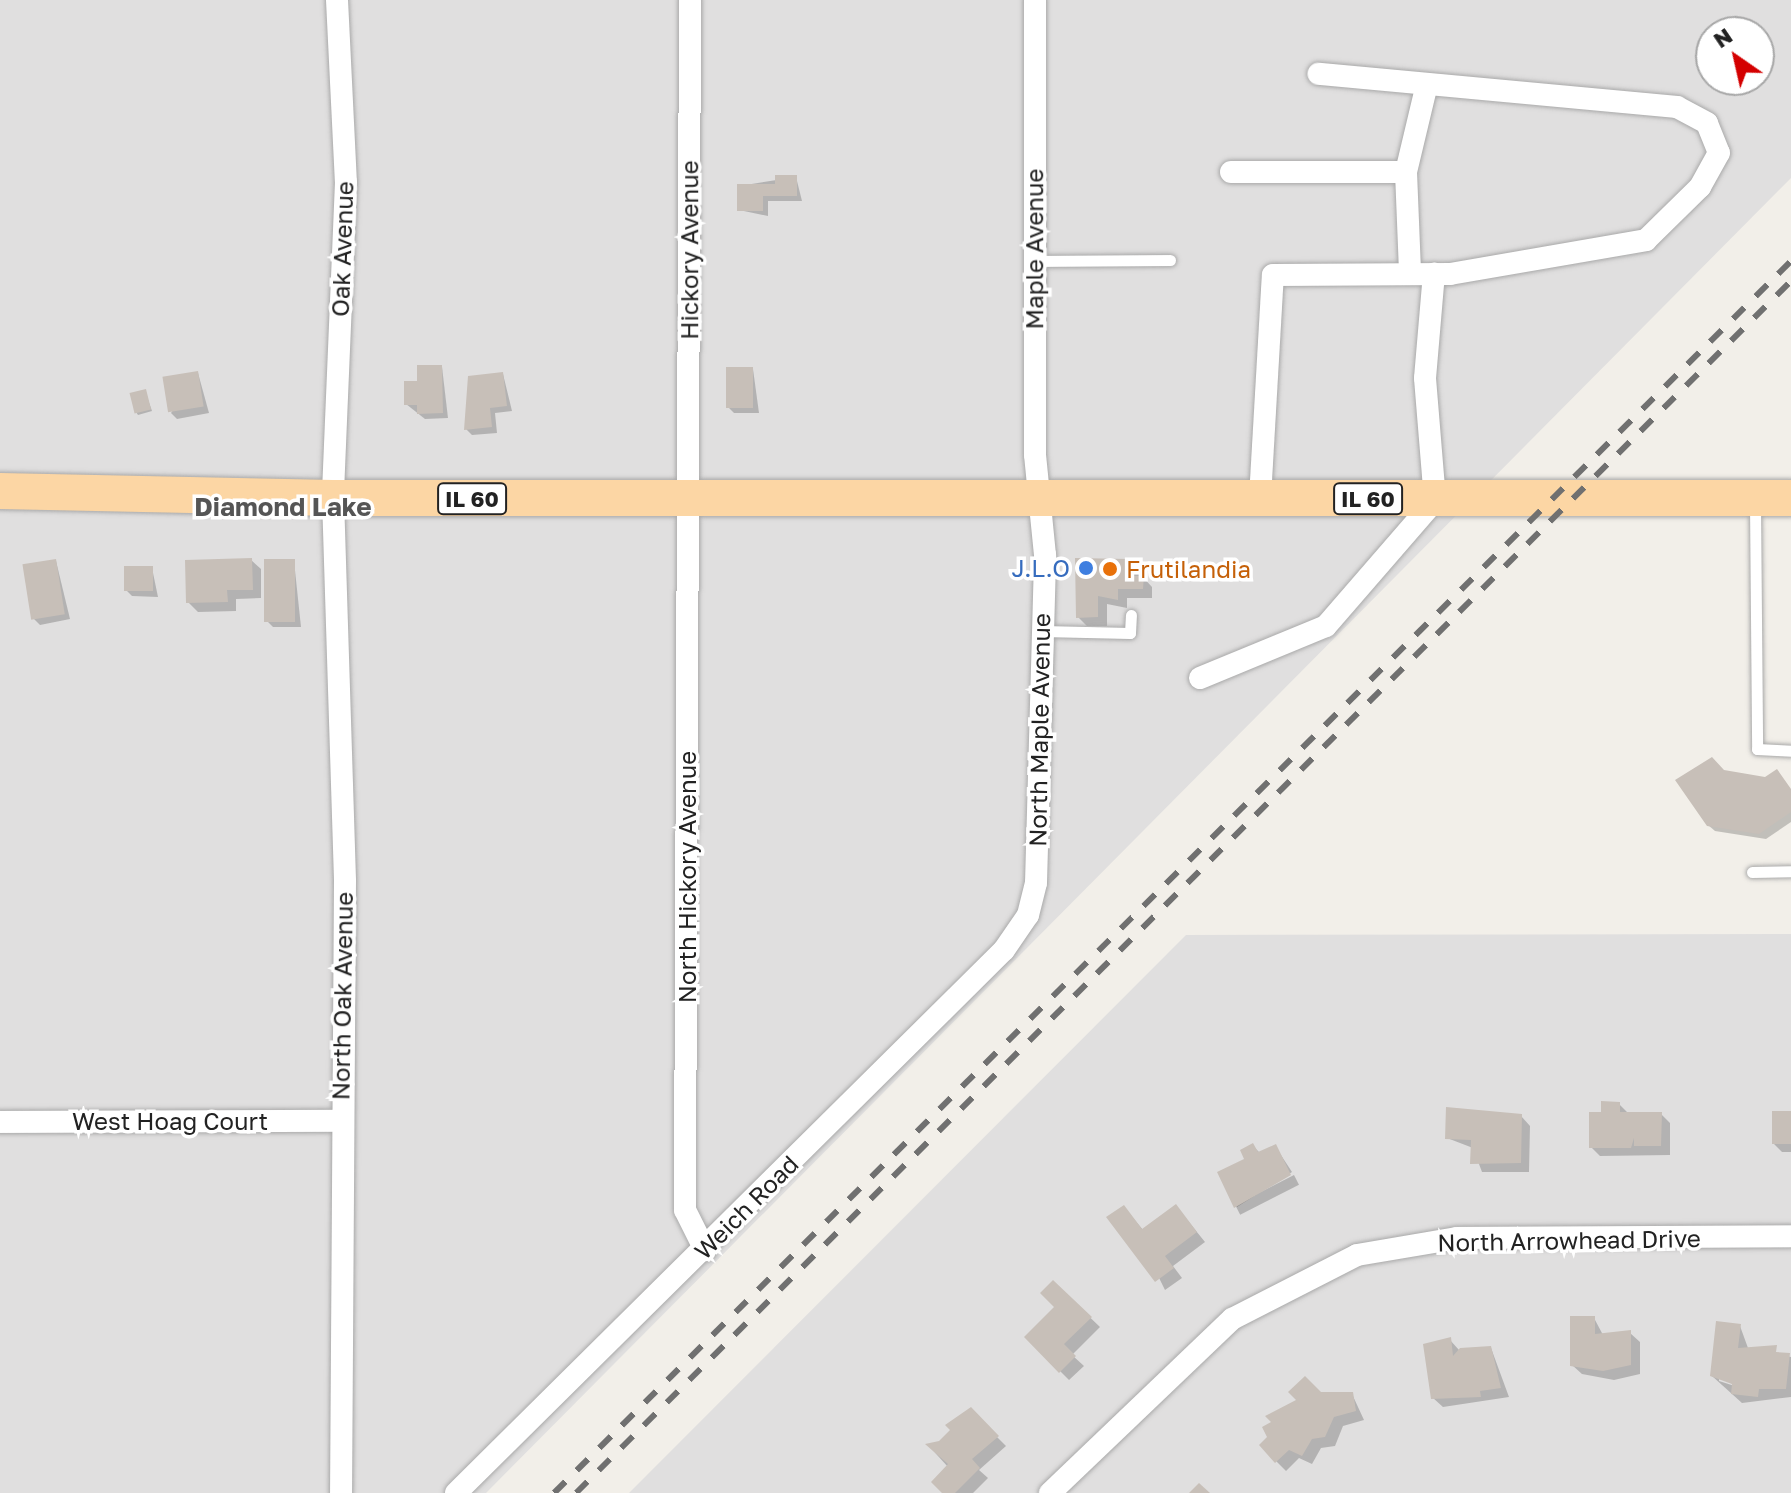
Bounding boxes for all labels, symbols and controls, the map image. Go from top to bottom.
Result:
north arrow [1695,16,1775,96]
text: N [1708,21,1737,53]
street label: Hickory Avenue [675,160,703,340]
street label: Maple Avenue [1020,168,1048,330]
street label: Oak Avenue [325,181,359,317]
road number: IL 60 [436,481,508,517]
road number: IL 60 [1332,481,1404,517]
district label: Diamond Lake [194,491,372,523]
place label: J.L.O [1012,554,1070,582]
place label: Frutilandia [1126,555,1251,583]
marker: J.L.O [1077,559,1095,577]
marker: Frutilandia [1101,560,1119,578]
street label: North Maple Avenue [1023,613,1055,847]
street label: North Hickory Avenue [673,751,701,1003]
street label: North Oak Avenue [326,892,358,1100]
street label: West Hoag Court [72,1107,268,1135]
street label: Weich Road [688,1149,804,1265]
street label: North Arrowhead Drive [1437,1223,1701,1257]

